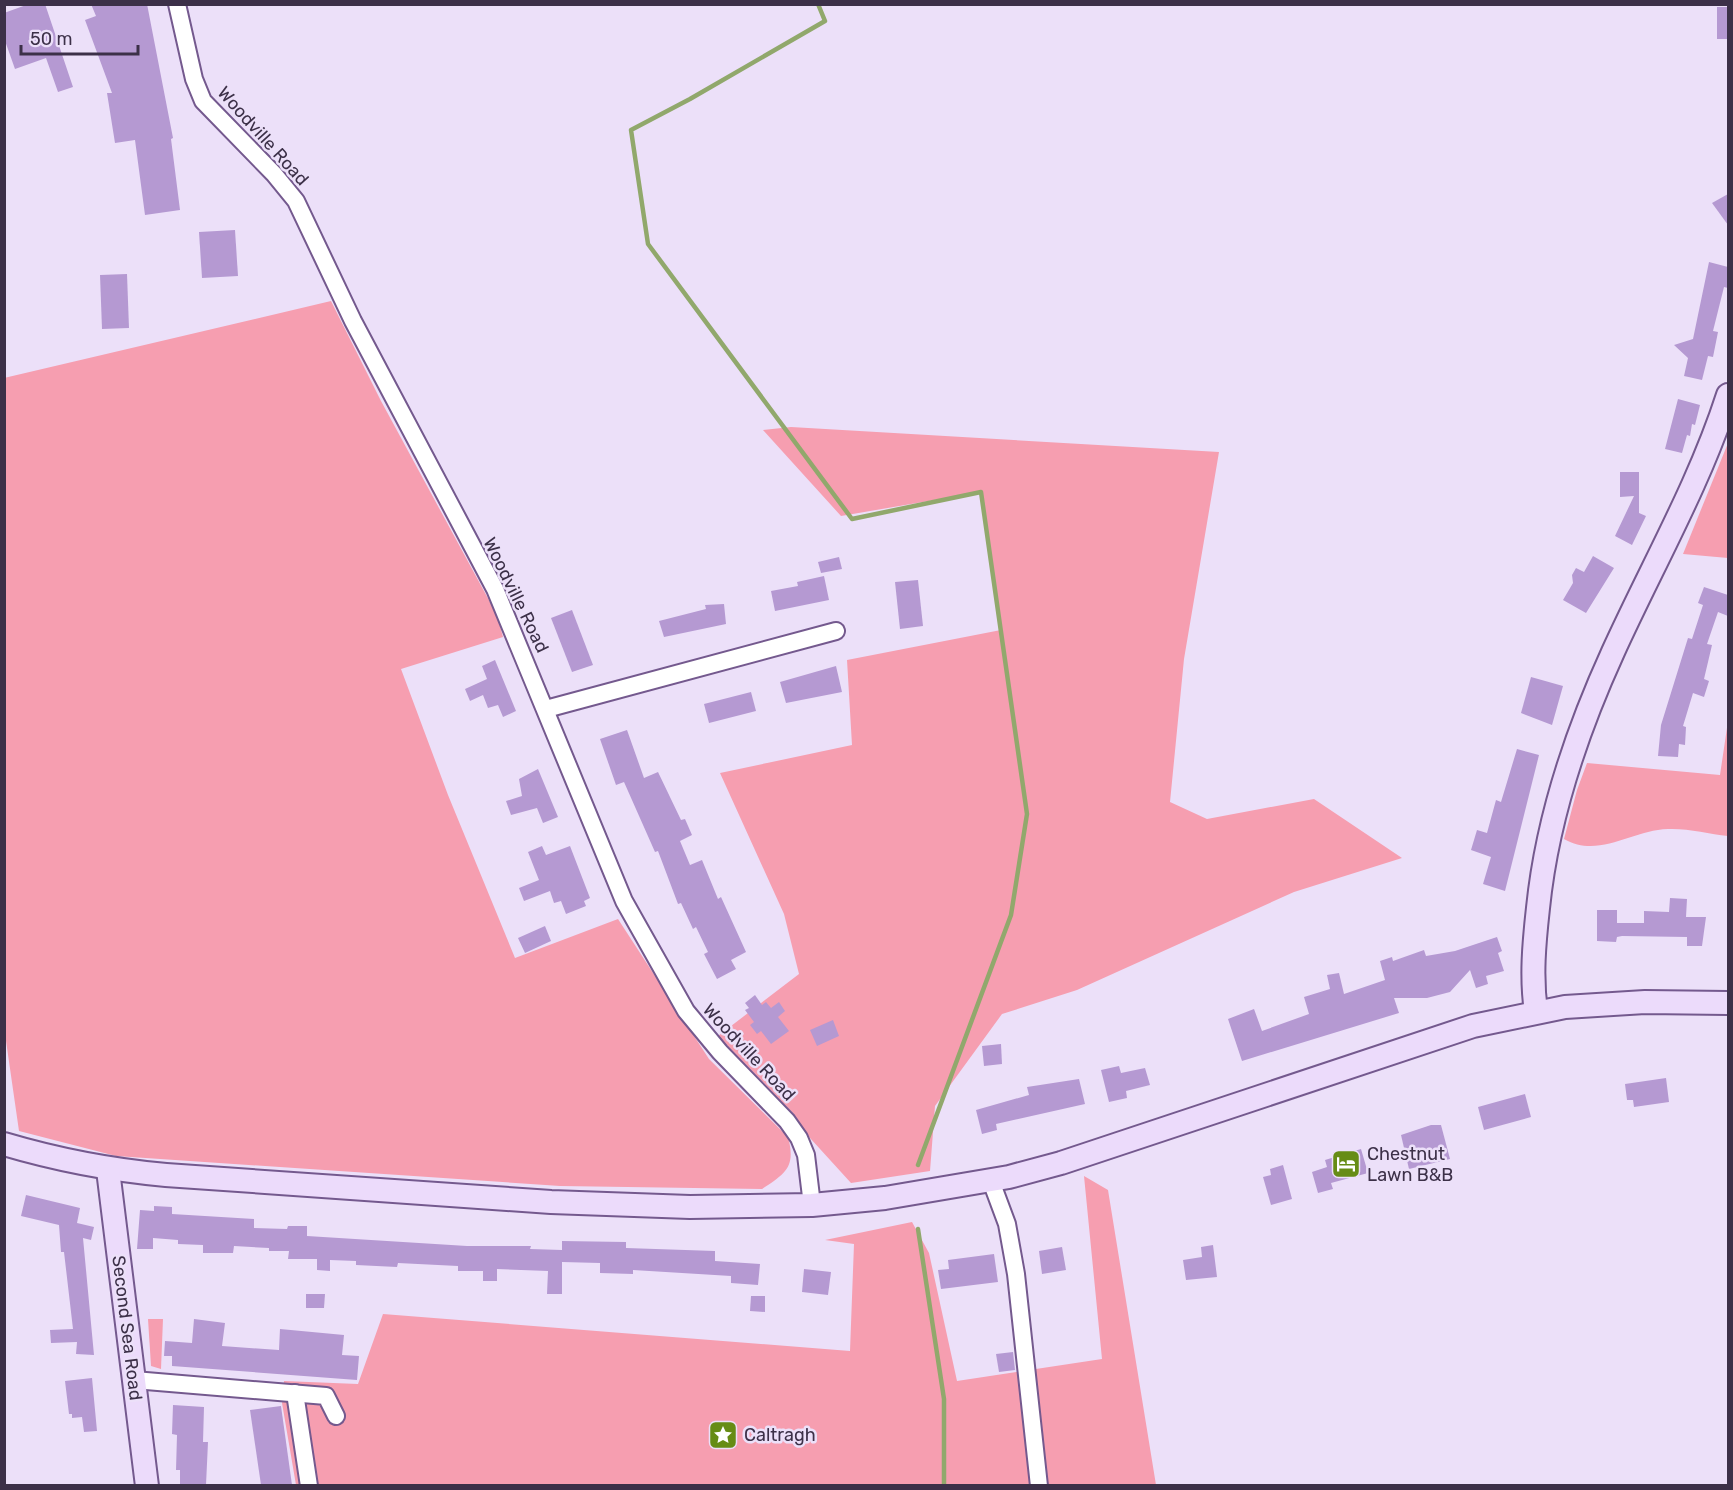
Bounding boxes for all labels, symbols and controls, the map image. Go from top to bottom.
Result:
scale bar [21,18,138,56]
text: 50 m [30,28,73,50]
street label: Woodville Road [213,82,313,190]
street label: Woodville Road [479,534,553,656]
street label: Woodville Road [698,999,800,1105]
place label: Chestnut Lawn B&B [1367,1143,1453,1186]
hotel icon: Chestnut Lawn B&B [1330,1148,1362,1180]
street label: Second Sea Road [107,1254,147,1402]
place icon: Caltragh [707,1419,739,1451]
place label: Caltragh [744,1424,816,1446]

